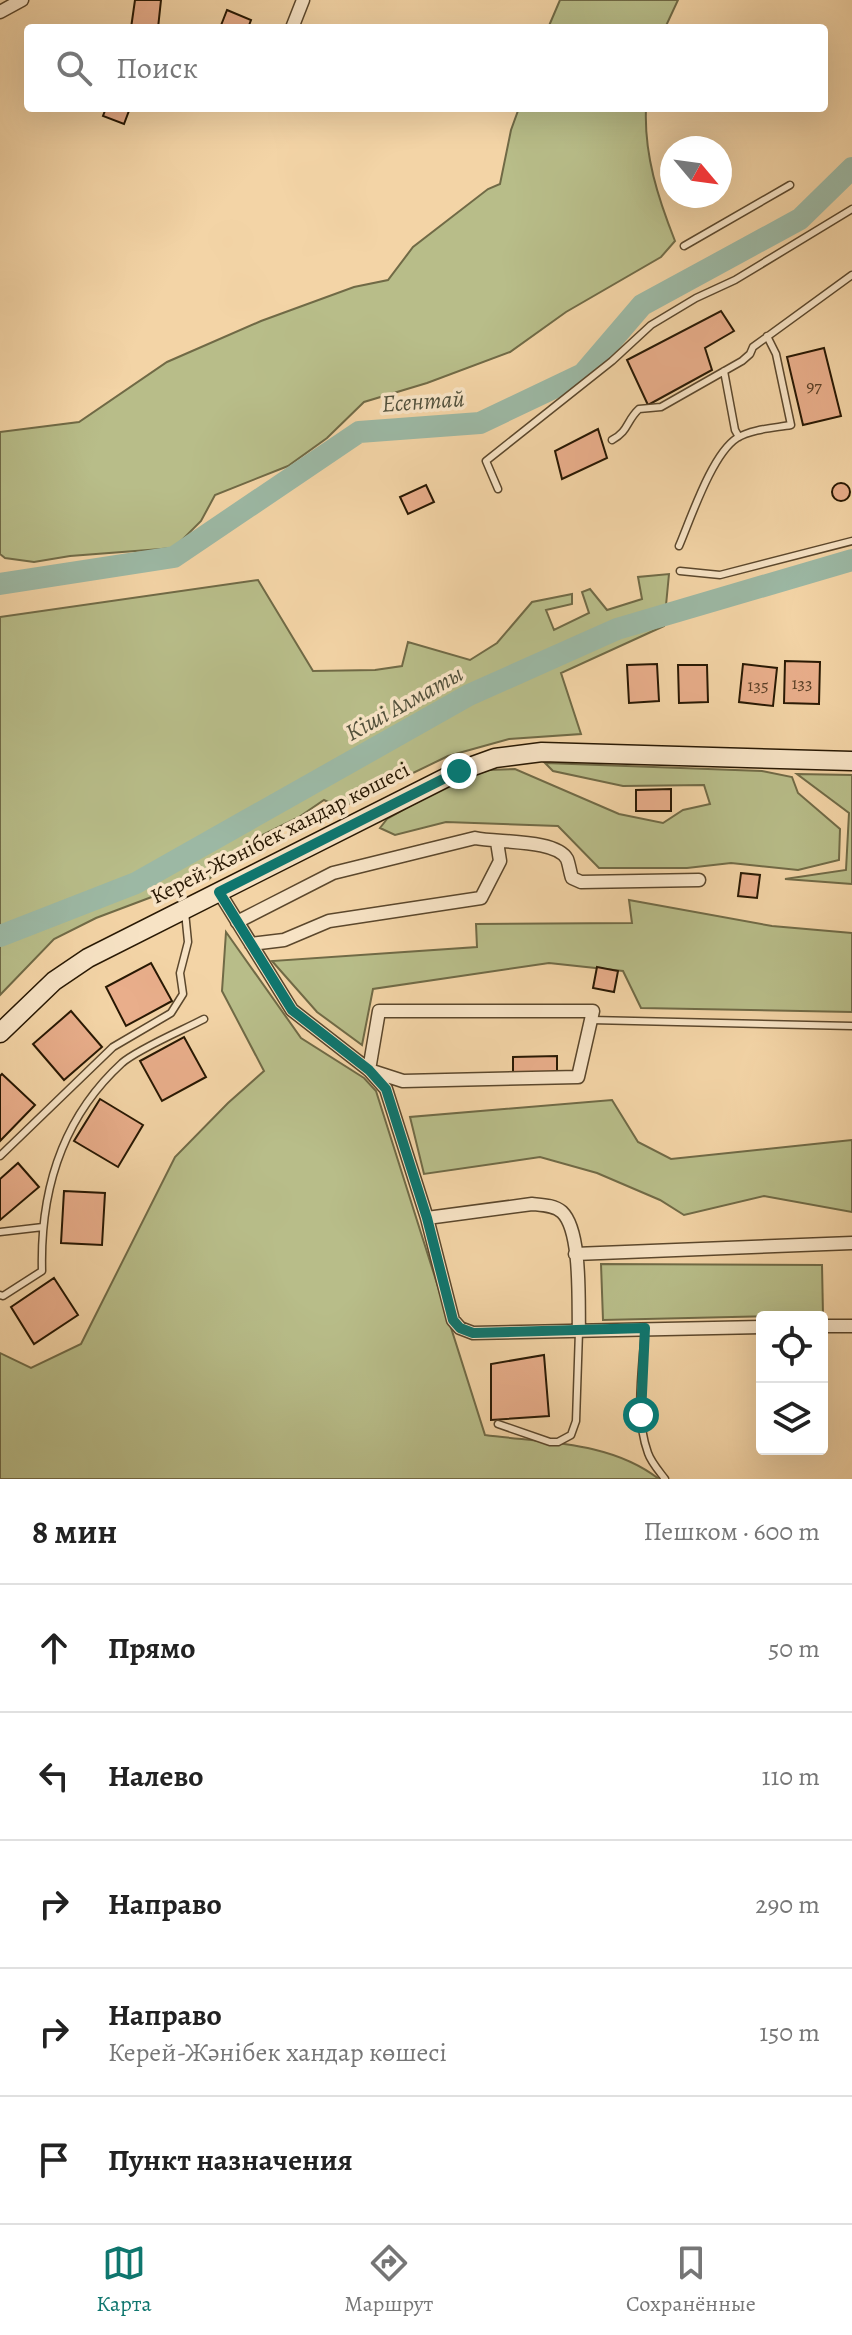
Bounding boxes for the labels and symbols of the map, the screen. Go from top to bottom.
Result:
north arrow [660,136,732,208]
house number: 97 [806,374,822,398]
water label: Есентай [381,382,465,420]
water label: Кіші Алматы [339,657,469,749]
house number: 133 [791,671,813,695]
house number: 135 [747,673,769,697]
route end [441,753,477,789]
street label: Керей-Жәнібек хандар көшесі [145,755,415,911]
route start [623,1397,659,1433]

